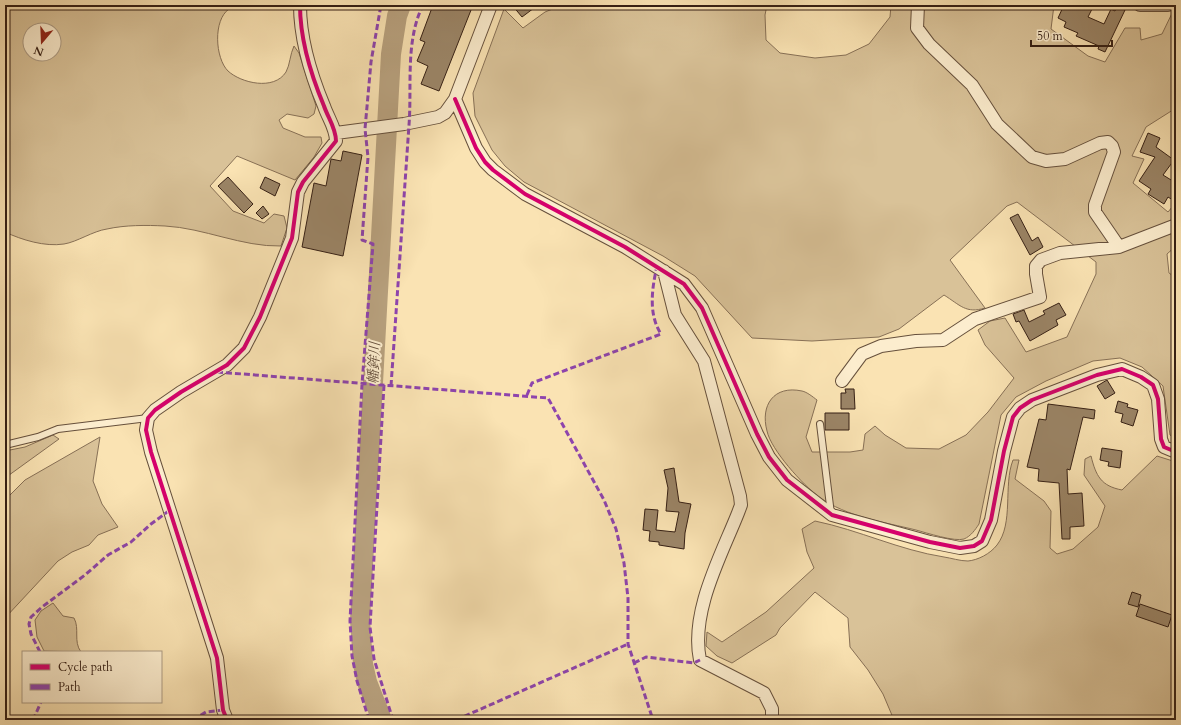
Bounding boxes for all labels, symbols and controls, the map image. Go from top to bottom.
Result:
north arrow [22,22,62,62]
scale bar [1031,22,1112,48]
text: 50 m [1037,28,1064,44]
text: N [32,42,46,60]
water label: 幡鉾川 [363,340,385,384]
legend [22,651,162,703]
text: Cycle path [58,659,113,675]
text: Path [58,679,81,695]

